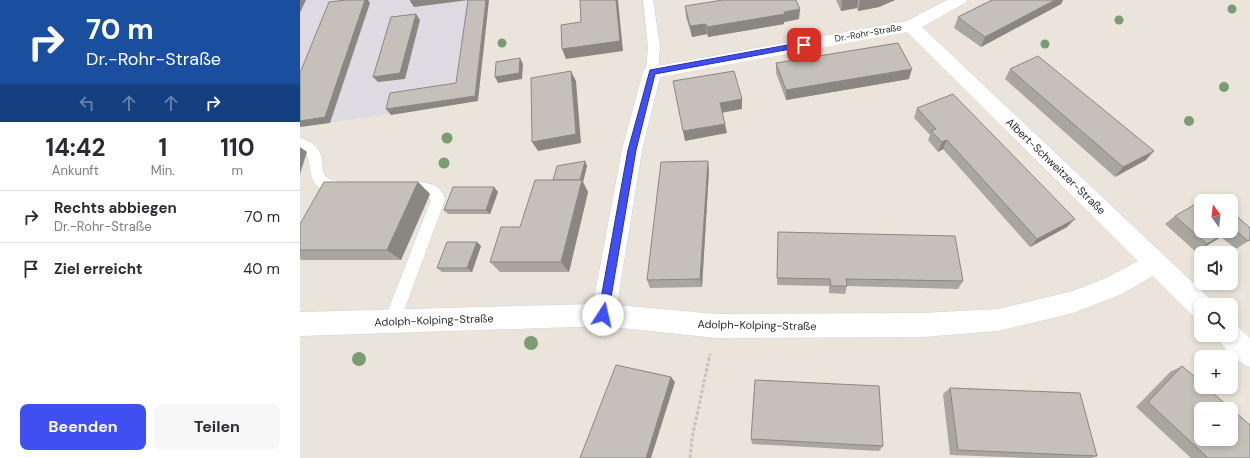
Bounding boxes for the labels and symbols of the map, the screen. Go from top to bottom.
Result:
street label: Dr.-Rohr-Straße [834,21,902,45]
pin [787,28,821,62]
street label: Albert-Schweitzer-Straße [1003,115,1109,217]
north arrow [1194,194,1238,238]
position arrow [582,294,624,336]
street label: Adolph-Kolping-Straße [374,311,494,329]
street label: Adolph-Kolping-Straße [697,317,817,333]

